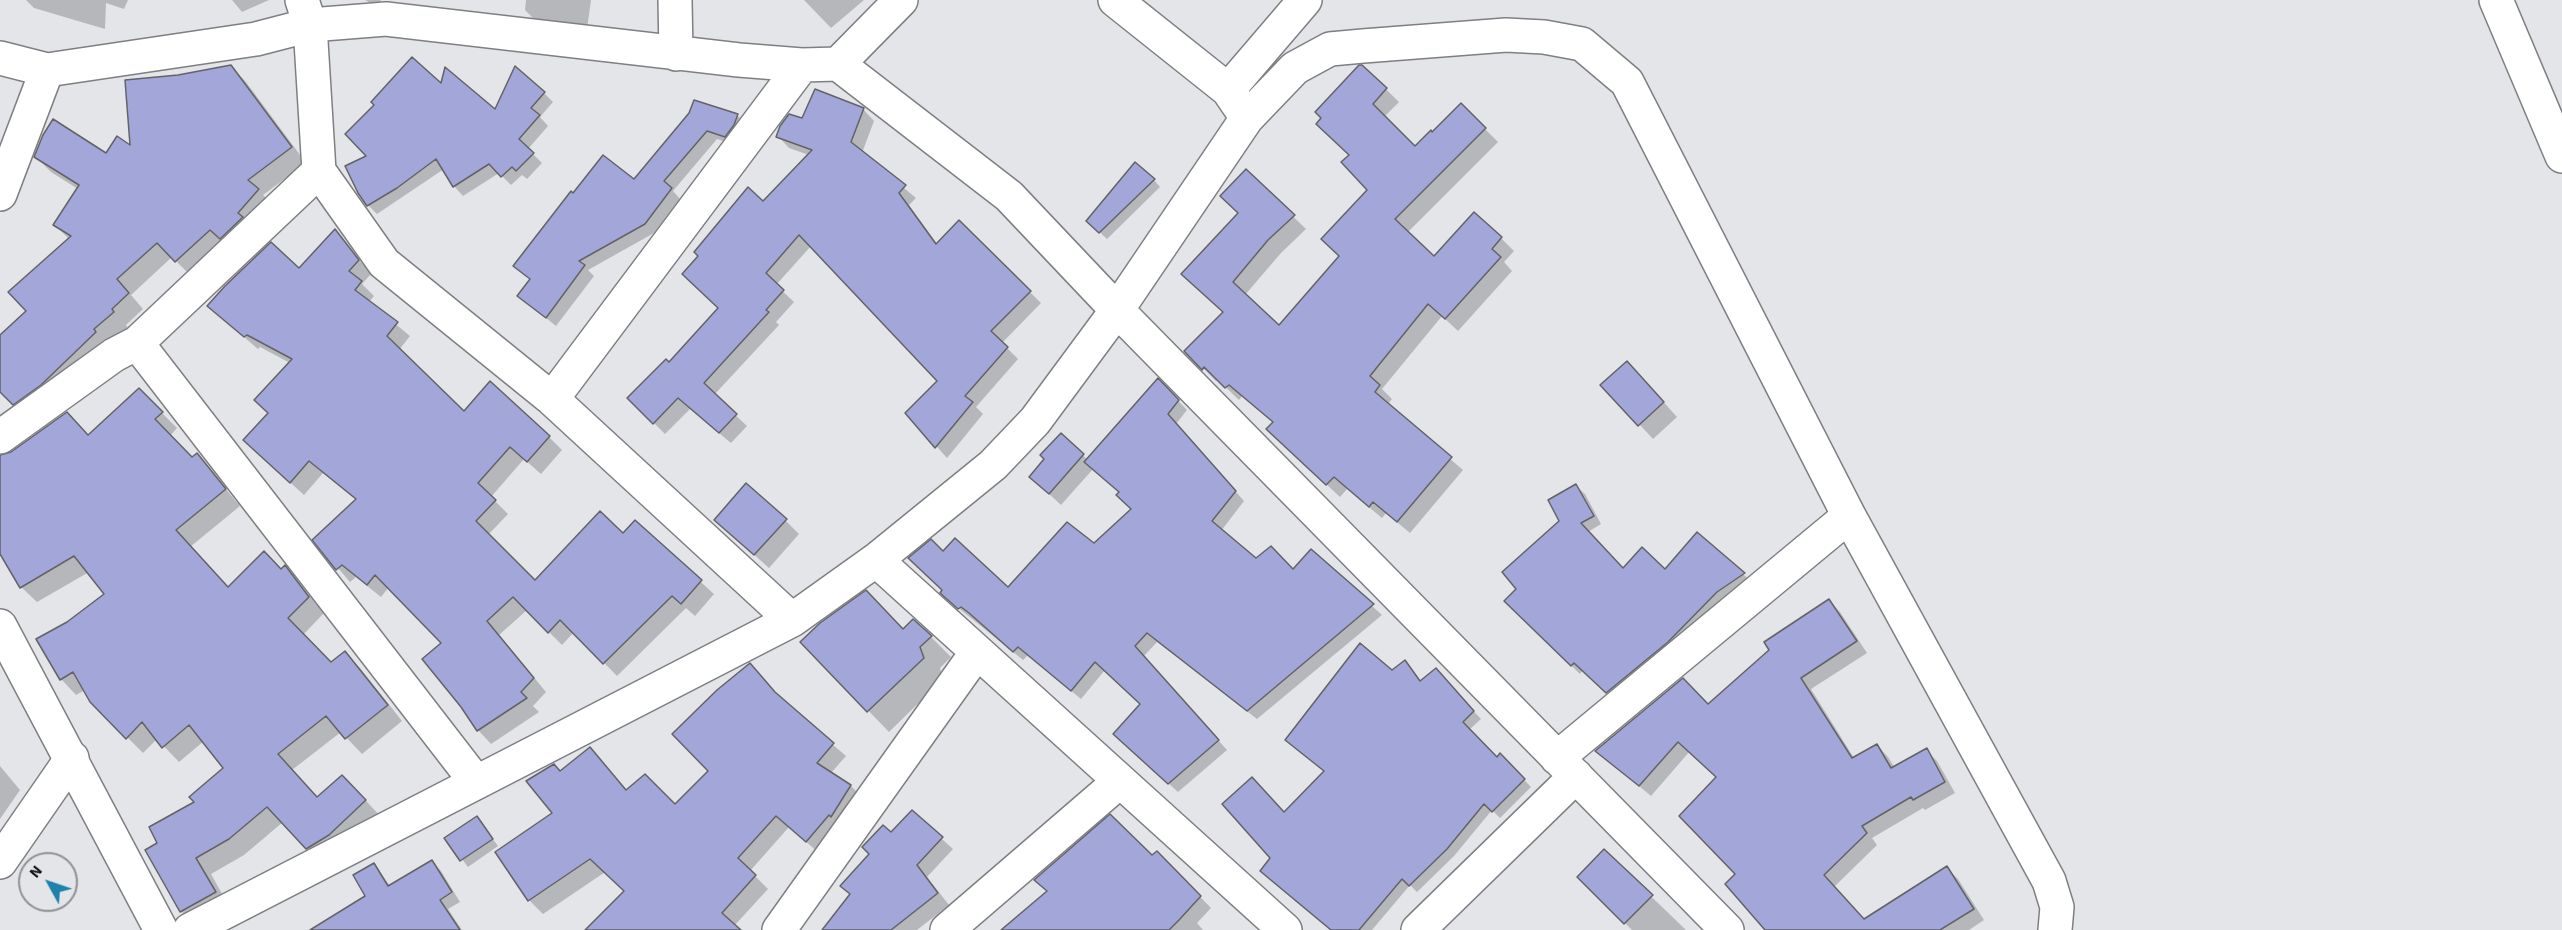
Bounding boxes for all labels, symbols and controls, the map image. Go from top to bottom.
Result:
north arrow [18,852,78,912]
text: N [24,861,48,883]

